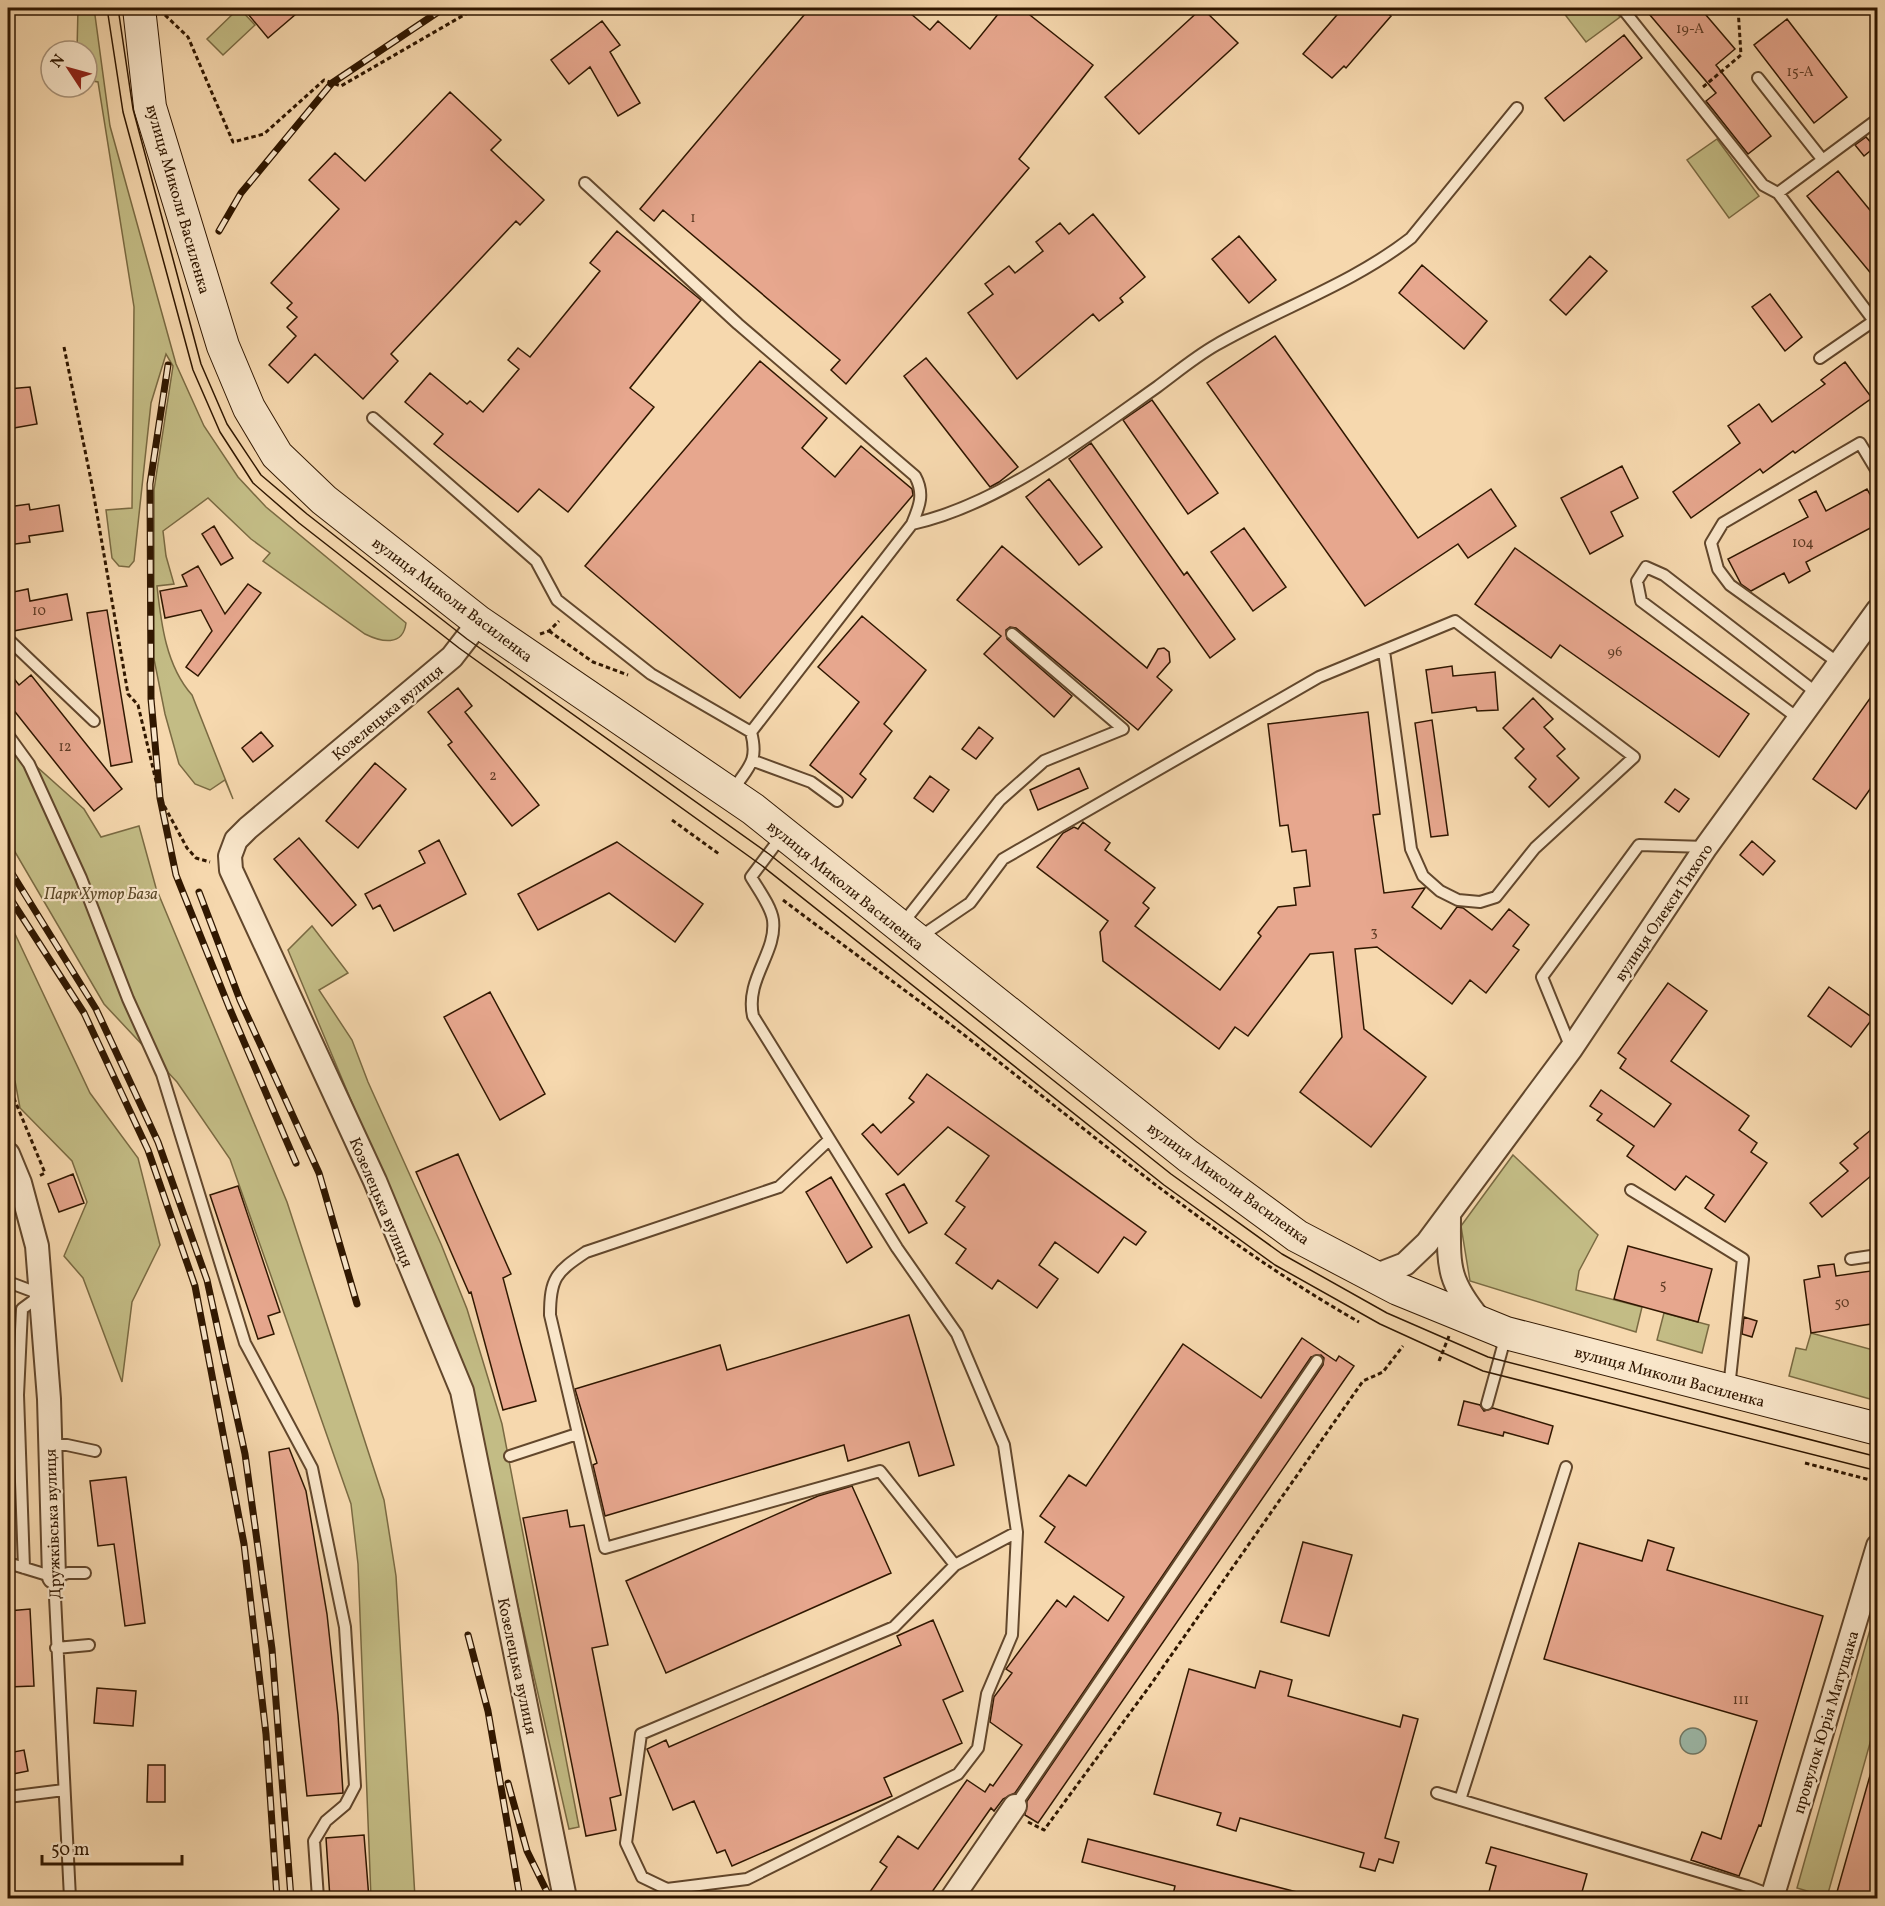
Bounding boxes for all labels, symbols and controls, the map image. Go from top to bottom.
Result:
house number: 19-А [1676,20,1704,39]
north arrow [39,39,99,99]
text: N [46,50,71,73]
house number: 15-А [1786,63,1814,82]
street label: вулиця Миколи Василенка [139,102,215,297]
house number: 1 [690,209,696,228]
street label: вулиця Миколи Василенка [367,533,537,668]
house number: 104 [1792,534,1814,553]
house number: 10 [32,602,46,621]
house number: 96 [1608,643,1622,662]
street label: Козелецька вулиця [328,660,449,767]
house number: 12 [59,738,71,757]
house number: 2 [489,767,497,786]
street label: вулиця Миколи Василенка [762,816,928,957]
street label: вулиця Олекси Тихого [1610,840,1719,986]
park label: Парк Хутор База [44,884,158,906]
house number: 3 [1370,923,1378,942]
street label: вулиця Миколи Василенка [1142,1118,1314,1251]
street label: Козелецька вулиця [343,1134,418,1271]
house number: 5 [1660,1276,1666,1295]
house number: 50 [1835,1294,1849,1313]
street label: вулиця Миколи Василенка [1572,1342,1767,1414]
street label: Дружківська вулиця [40,1448,68,1599]
street label: Козелецька вулиця [491,1596,541,1737]
street label: провулок Юрія Матущака [1789,1628,1865,1817]
house number: 111 [1733,1691,1749,1710]
scale bar [42,1828,182,1866]
text: 50 m [51,1838,90,1863]

